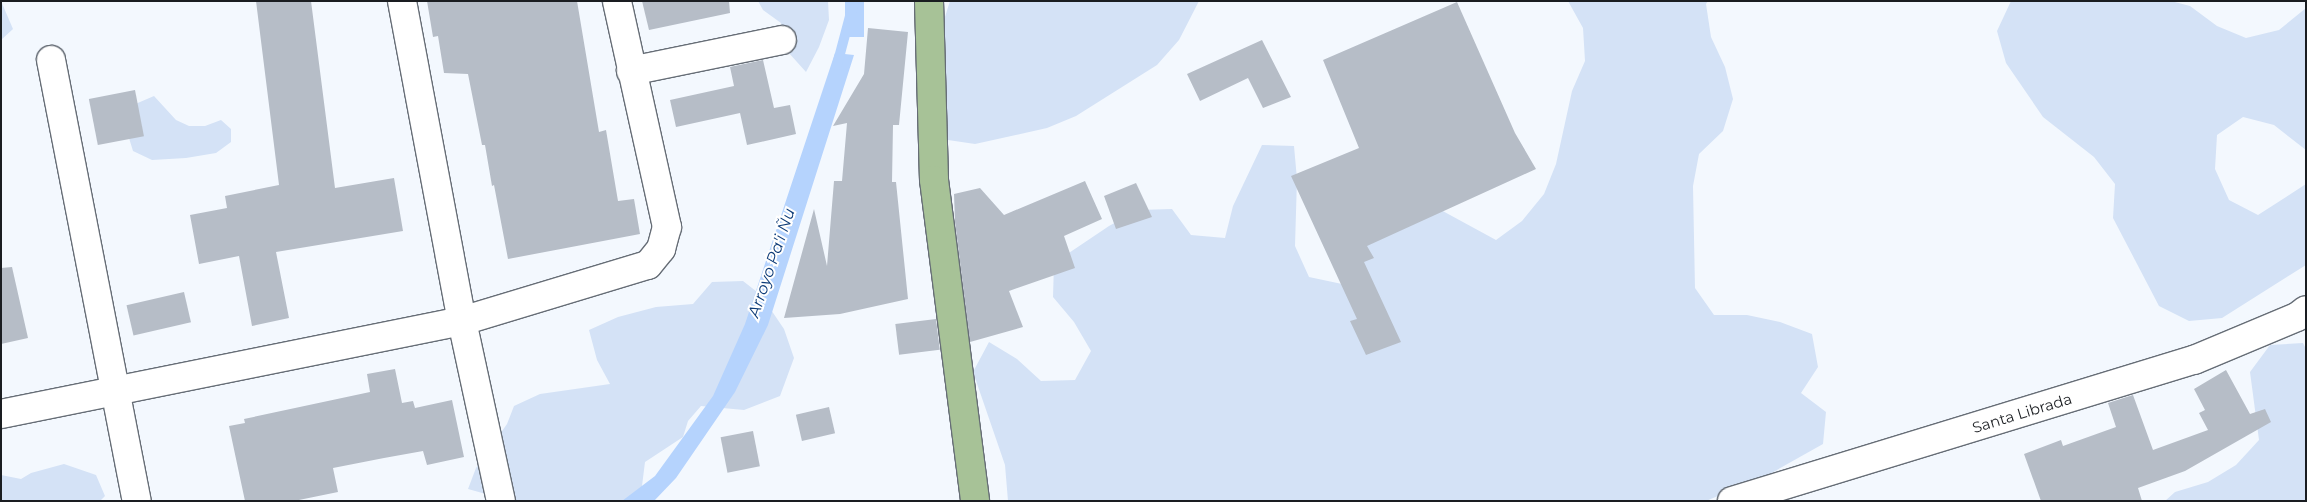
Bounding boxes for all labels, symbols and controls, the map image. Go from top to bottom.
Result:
water label: Arroyo Pa'i Ñu [744,206,800,320]
street label: Santa Librada [1970,389,2074,437]

